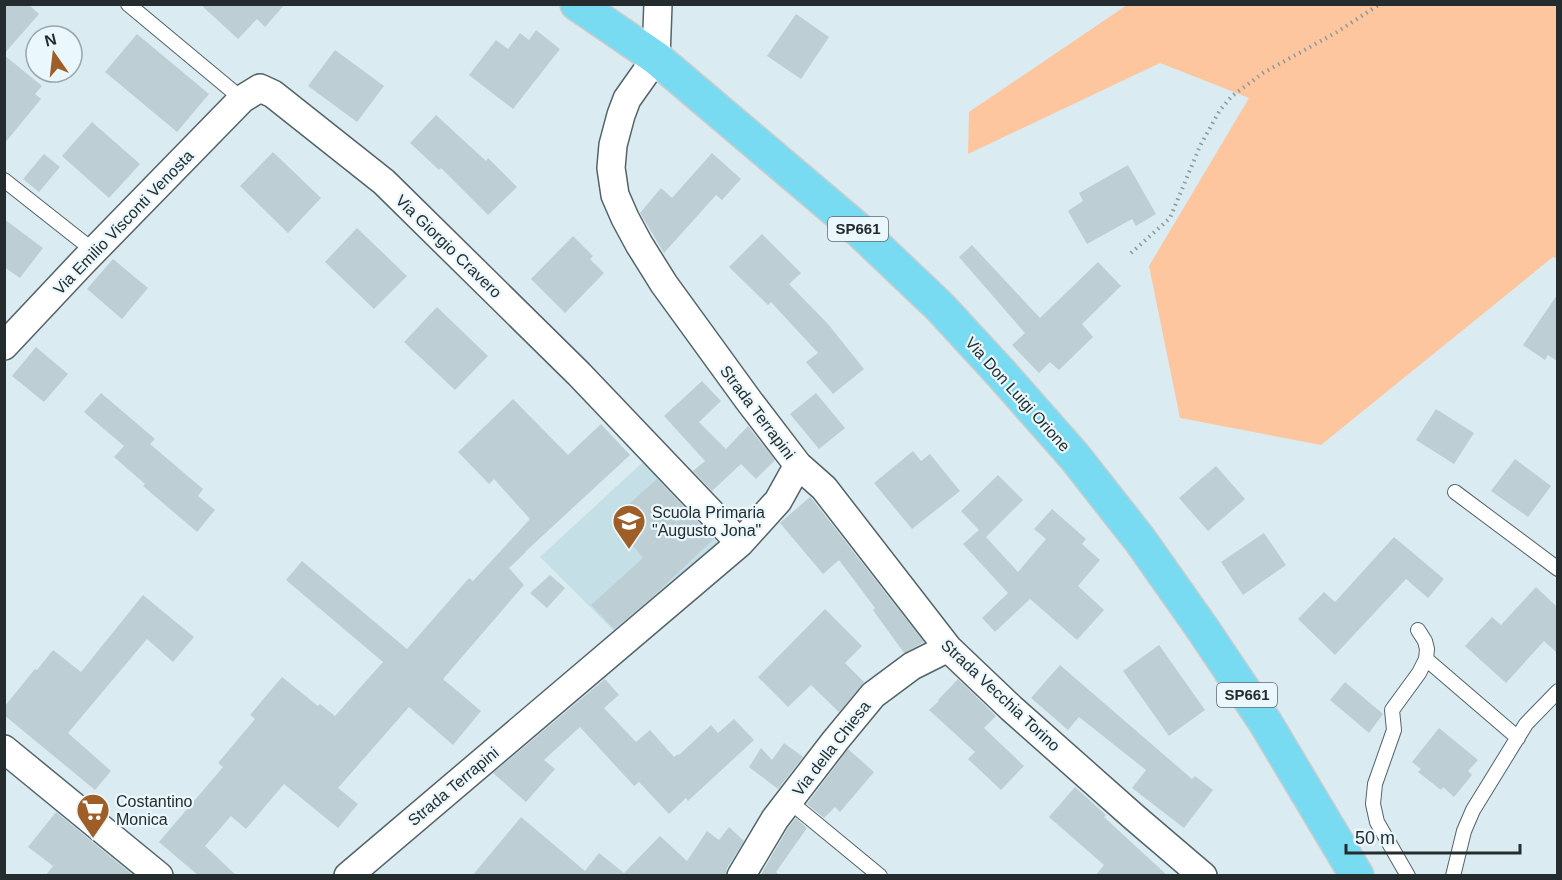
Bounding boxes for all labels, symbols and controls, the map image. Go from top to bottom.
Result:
north arrow [24,24,84,84]
text: N [43,30,58,50]
street label: Via Emilio Visconti Venosta [50,147,197,298]
street label: Via Giorgio Cravero [392,192,505,301]
road number: SP661 [828,217,888,241]
street label: Via Don Luigi Orione [962,334,1073,455]
street label: Strada Terrapini [717,362,798,462]
school or university icon: Scuola Primaria "Augusto Jona" [611,503,647,550]
place label: Scuola Primaria "Augusto Jona" [652,504,765,539]
street label: Strada Vecchia Torino [938,636,1063,755]
road number: SP661 [1217,683,1277,707]
street label: Via della Chiesa [789,698,874,799]
street label: Strada Terrapini [405,744,502,829]
supermarket icon: Costantino Monica [75,792,111,839]
place label: Costantino Monica [116,793,193,828]
scale bar [1346,817,1520,855]
text: 50 m [1355,828,1395,848]

